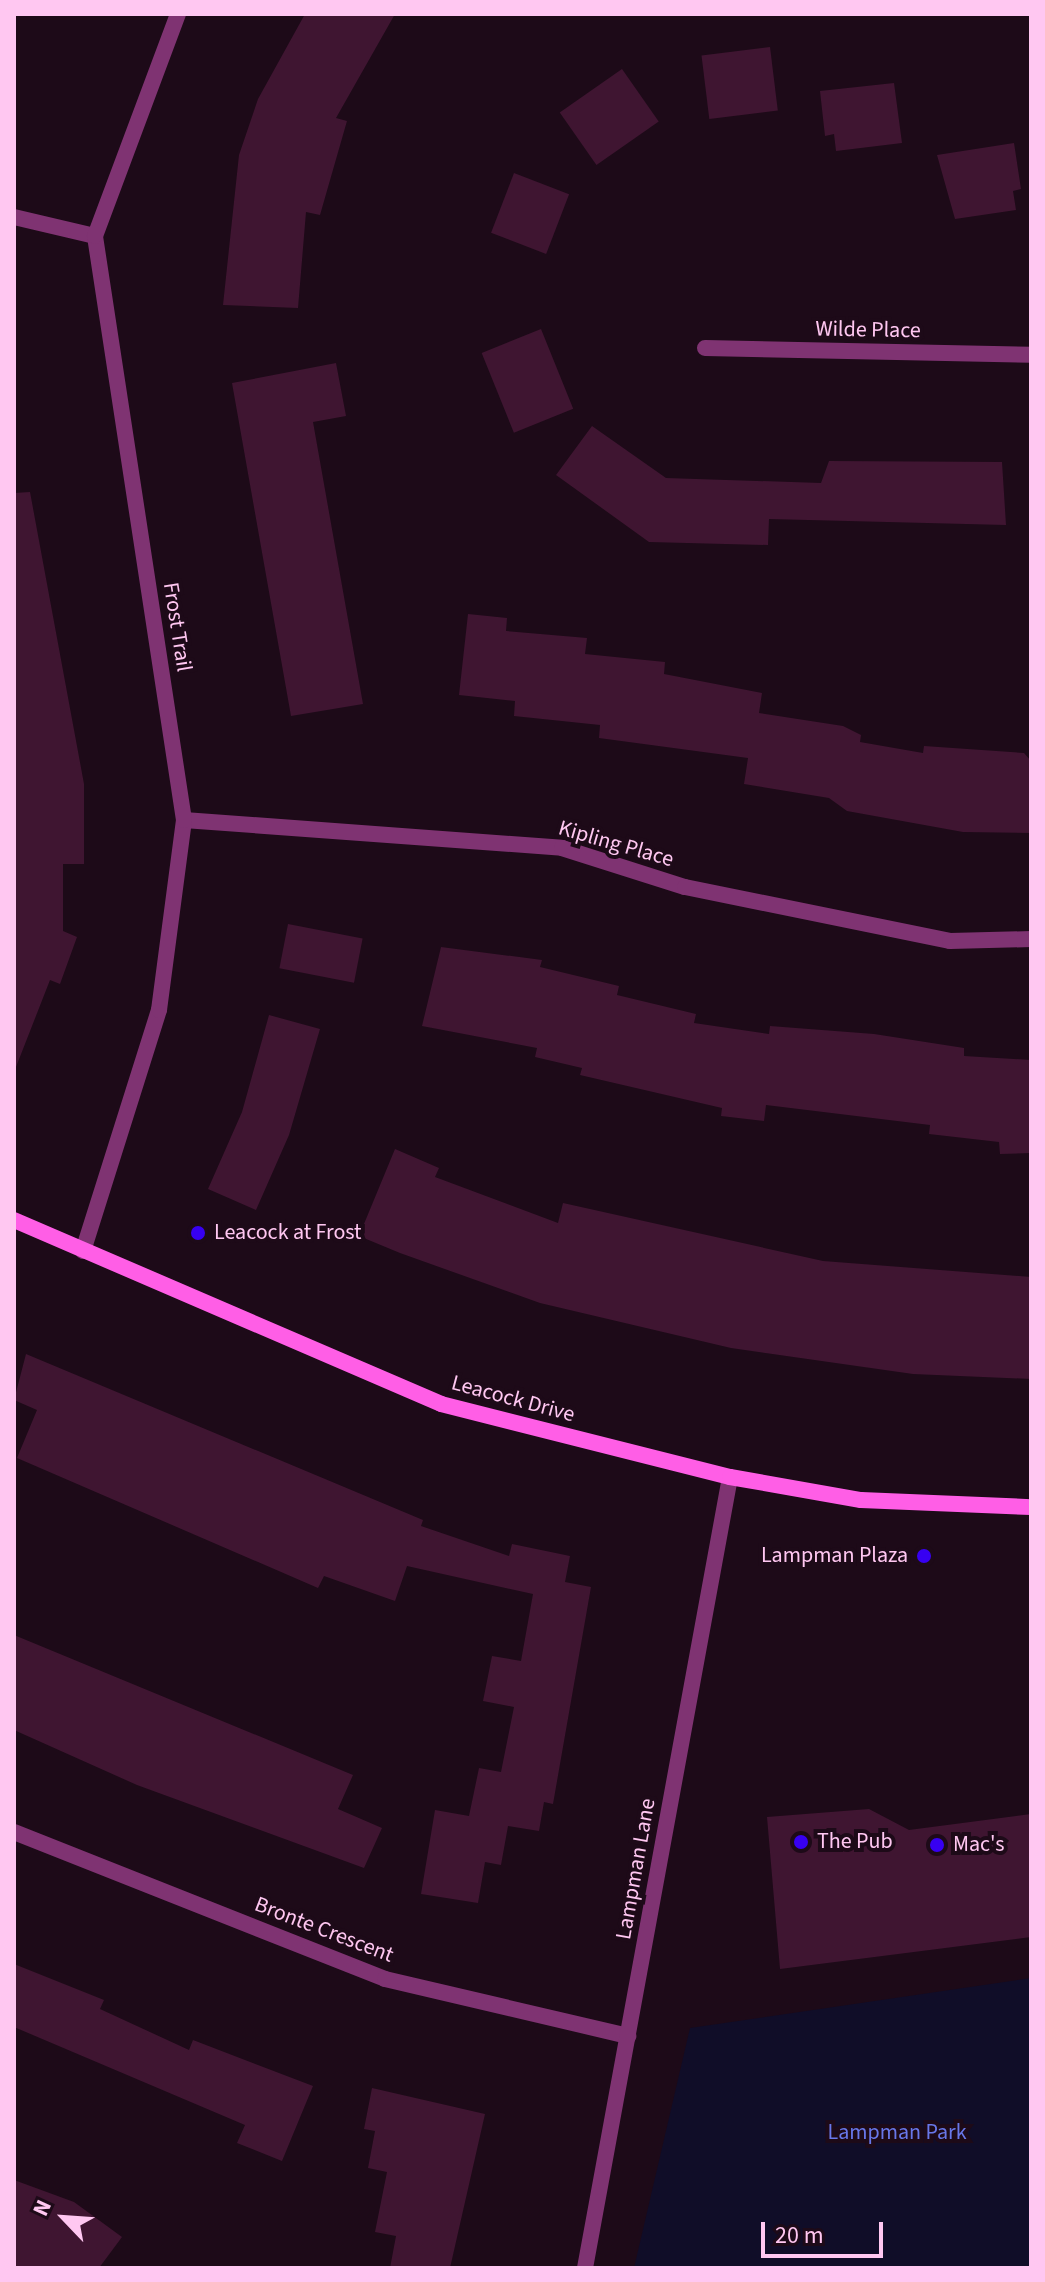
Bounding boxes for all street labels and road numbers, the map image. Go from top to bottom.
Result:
street label: Wilde Place [815,316,921,344]
street label: Frost Trail [157,580,197,674]
street label: Kipling Place [555,815,677,873]
street label: Leacock Drive [448,1370,578,1428]
street label: Lampman Lane [611,1796,661,1942]
street label: Bronte Crescent [251,1891,397,1969]

